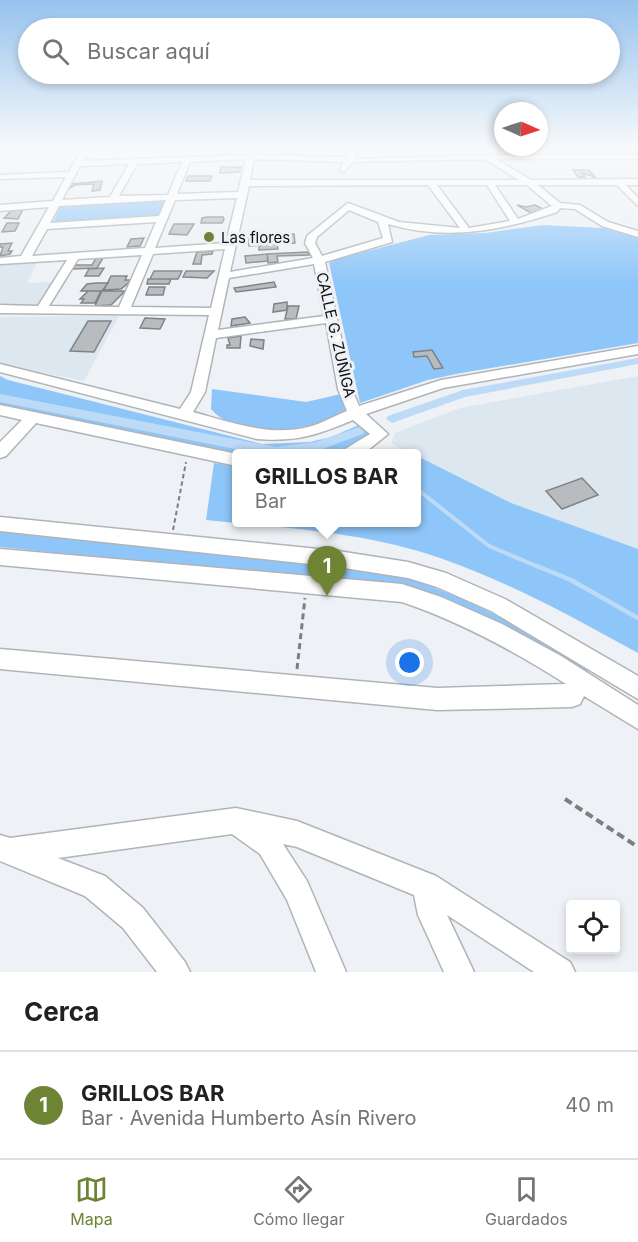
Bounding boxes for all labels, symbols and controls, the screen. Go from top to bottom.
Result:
search box [18,18,620,84]
icon: search [39,35,72,68]
text: Buscar aquí [87,38,210,64]
north arrow [494,102,548,156]
place label: Las flores [221,228,290,247]
marker: Las flores [202,230,216,244]
street label: CALLE G. ZUÑIGA [312,270,360,400]
popup [232,449,421,527]
text: GRILLOS BAR [255,463,398,489]
text: Bar [255,489,287,513]
pin: 1 [308,546,346,596]
your location [395,648,424,677]
map controls [566,900,620,954]
button: locate [566,900,620,954]
text: Cerca [24,996,99,1027]
text: GRILLOS BAR [81,1080,224,1106]
text: 1 [39,1093,48,1117]
text: 40 m [565,1093,614,1117]
text: Bar · Avenida Humberto Asín Rivero [81,1106,417,1130]
tab: Mapa [70,1173,113,1229]
tab: Cómo llegar [253,1173,344,1229]
tab: Guardados [485,1173,568,1229]

